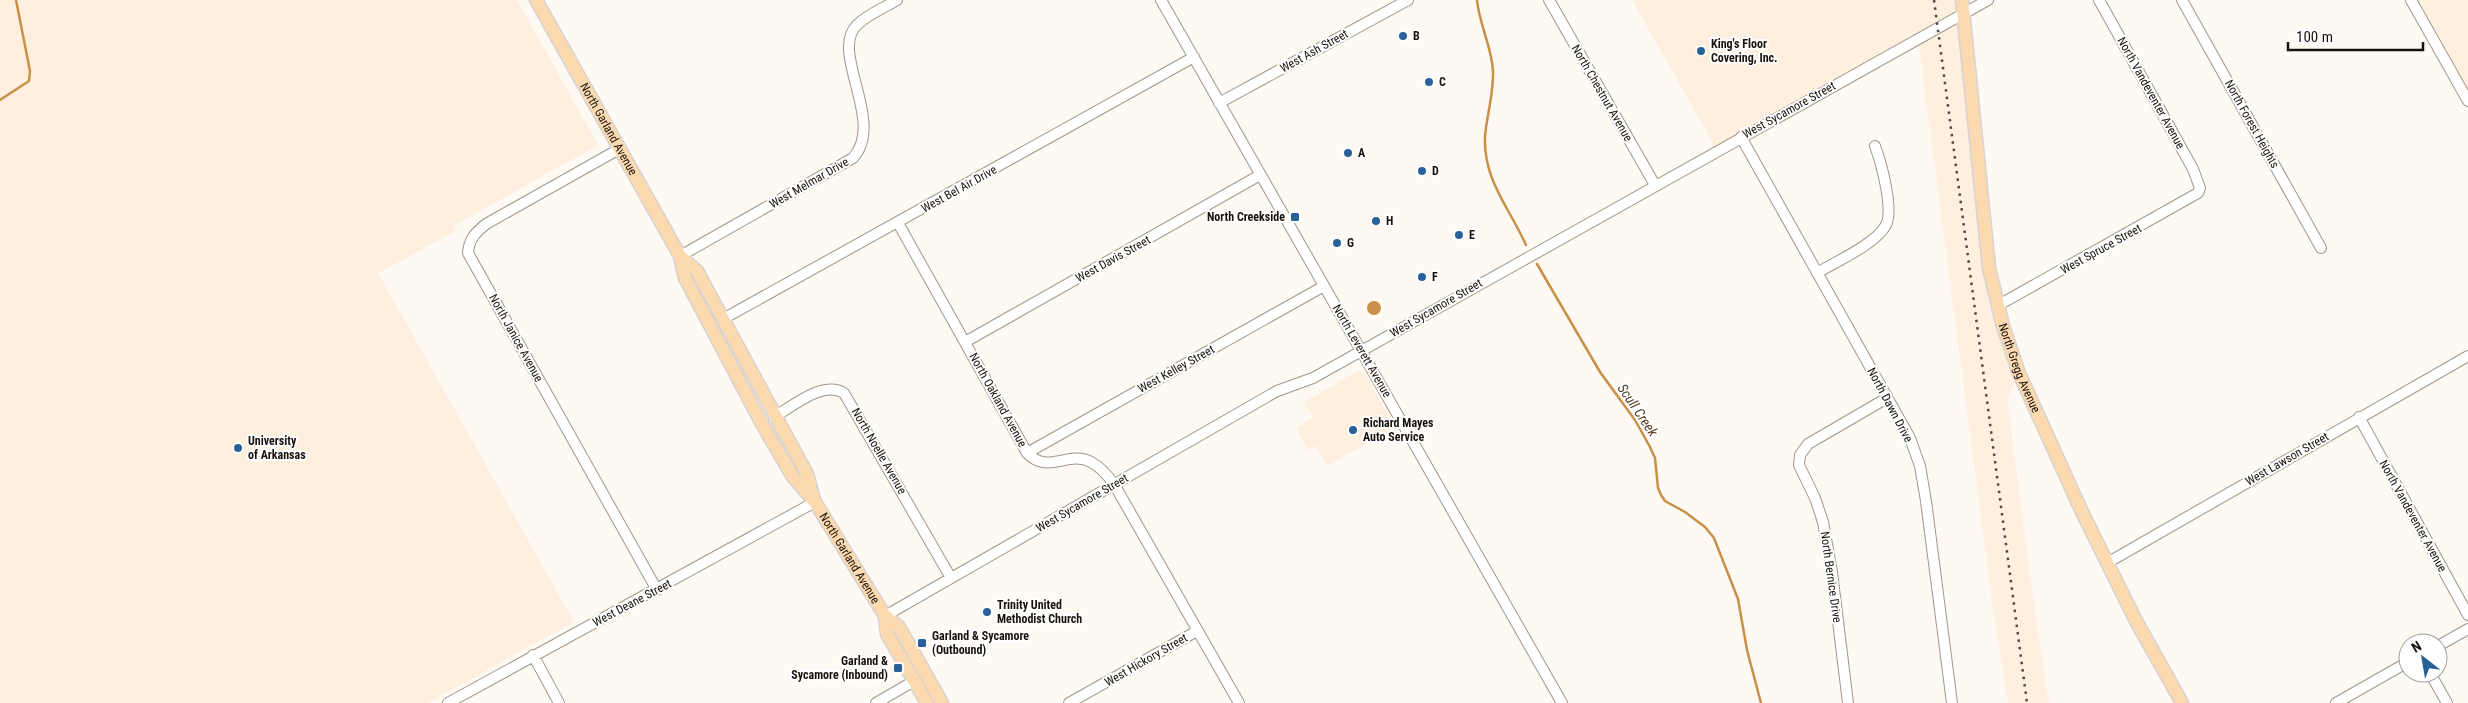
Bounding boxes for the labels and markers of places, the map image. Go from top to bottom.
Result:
place label: B [1413,29,1420,43]
marker: B [1397,30,1409,42]
place label: King's Floor Covering, Inc. [1711,37,1778,65]
marker: King's Floor Covering, Inc. [1695,45,1707,57]
place label: C [1439,75,1446,89]
marker: C [1423,76,1435,88]
place label: A [1358,146,1366,160]
marker: A [1342,147,1354,159]
place label: D [1432,164,1439,178]
marker: D [1416,165,1428,177]
place label: North Creekside [1207,210,1285,224]
marker: North Creekside [1289,211,1301,223]
place label: H [1386,214,1393,228]
marker: H [1370,215,1382,227]
place label: E [1469,228,1475,242]
marker: E [1453,229,1465,241]
place label: G [1347,236,1354,250]
marker: G [1331,237,1343,249]
place label: F [1432,270,1438,284]
marker: F [1416,271,1428,283]
place label: Richard Mayes Auto Service [1363,416,1434,444]
marker: Richard Mayes Auto Service [1347,424,1359,436]
place label: University of Arkansas [248,434,306,462]
marker: University of Arkansas [232,442,244,454]
place label: Trinity United Methodist Church [997,598,1082,626]
marker: Trinity United Methodist Church [981,606,993,618]
place label: Garland & Sycamore (Outbound) [932,629,1029,657]
marker: Garland & Sycamore (Outbound) [916,637,928,649]
place label: Garland & Sycamore (Inbound) [791,654,888,682]
marker: Garland & Sycamore (Inbound) [892,662,904,674]

